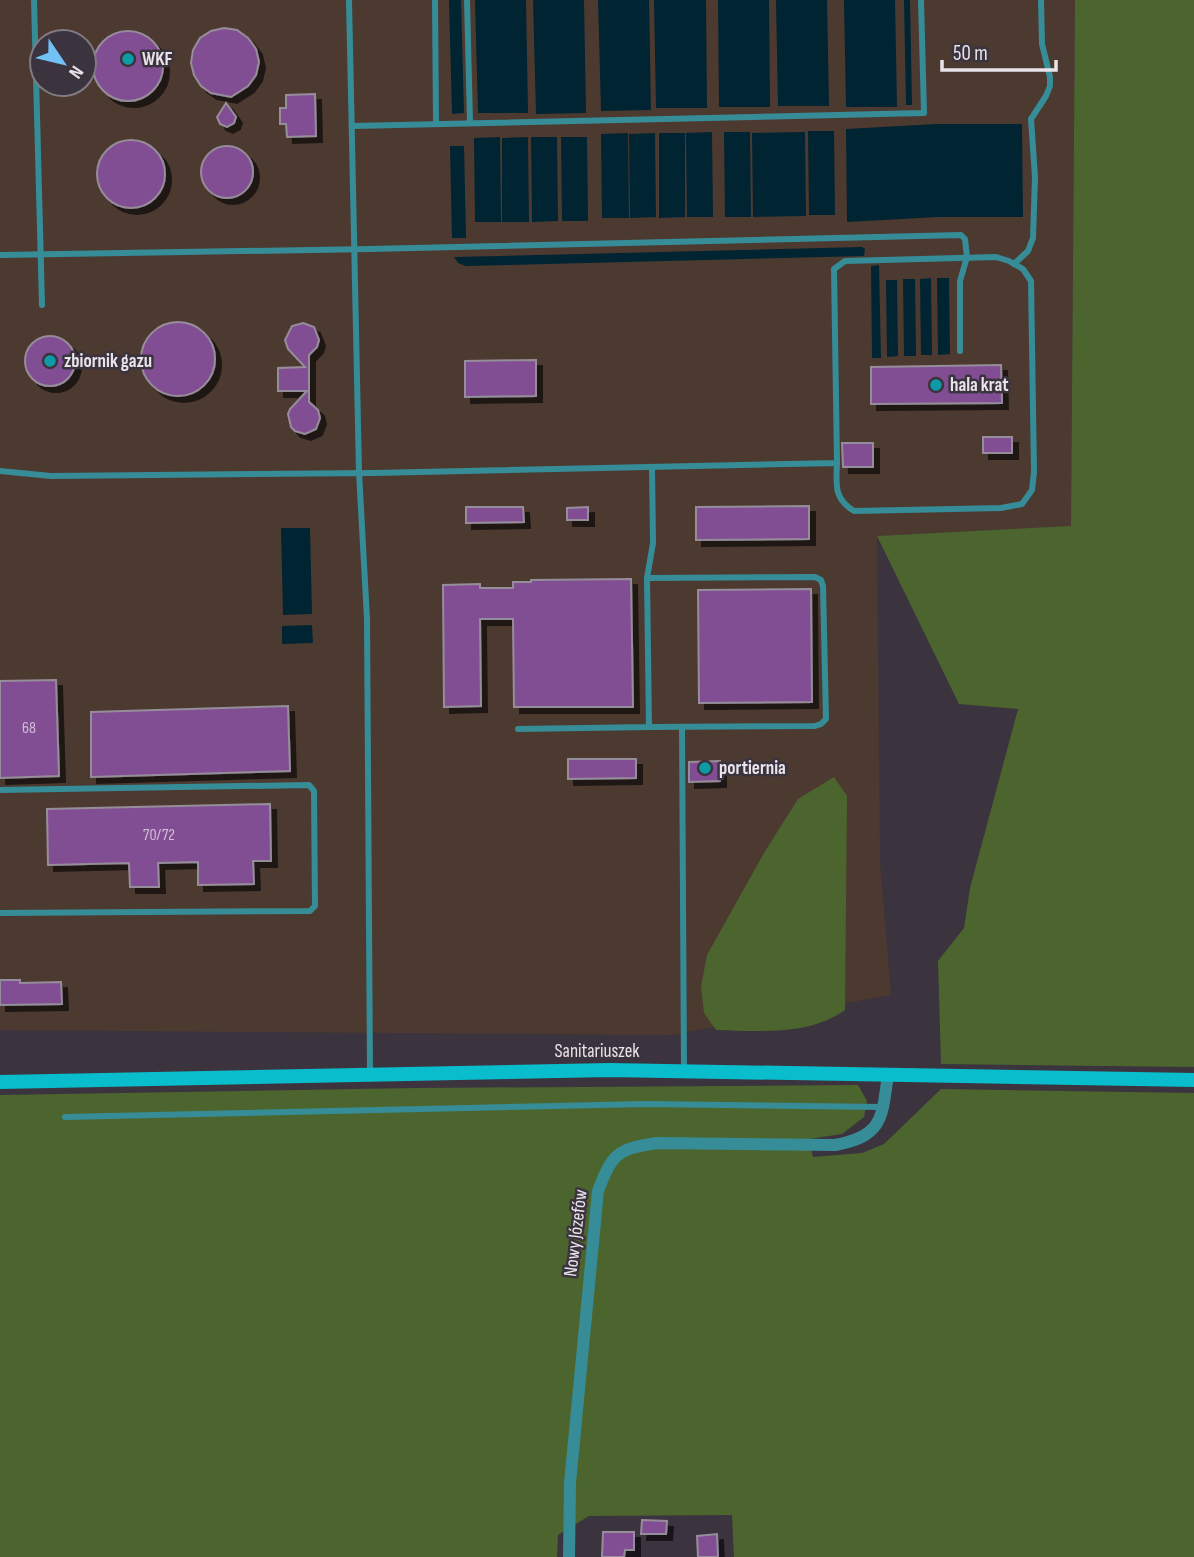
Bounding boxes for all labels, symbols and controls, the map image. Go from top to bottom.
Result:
north arrow [28,28,98,98]
scale bar [942,28,1056,72]
text: 50 m [953,41,988,66]
place label: WKF [142,48,173,71]
marker: WKF [120,51,136,67]
text: N [63,61,88,83]
place label: zbiornik gazu [64,350,152,373]
marker: zbiornik gazu [42,353,58,369]
place label: hala krat [950,374,1009,397]
marker: hala krat [928,377,944,393]
house number: 68 [22,719,36,738]
place label: portiernia [719,757,786,780]
marker: portiernia [697,760,713,776]
house number: 70/72 [143,826,175,845]
street label: Sanitariuszek [554,1040,640,1063]
street label: Nowy Józefów [559,1188,593,1278]

